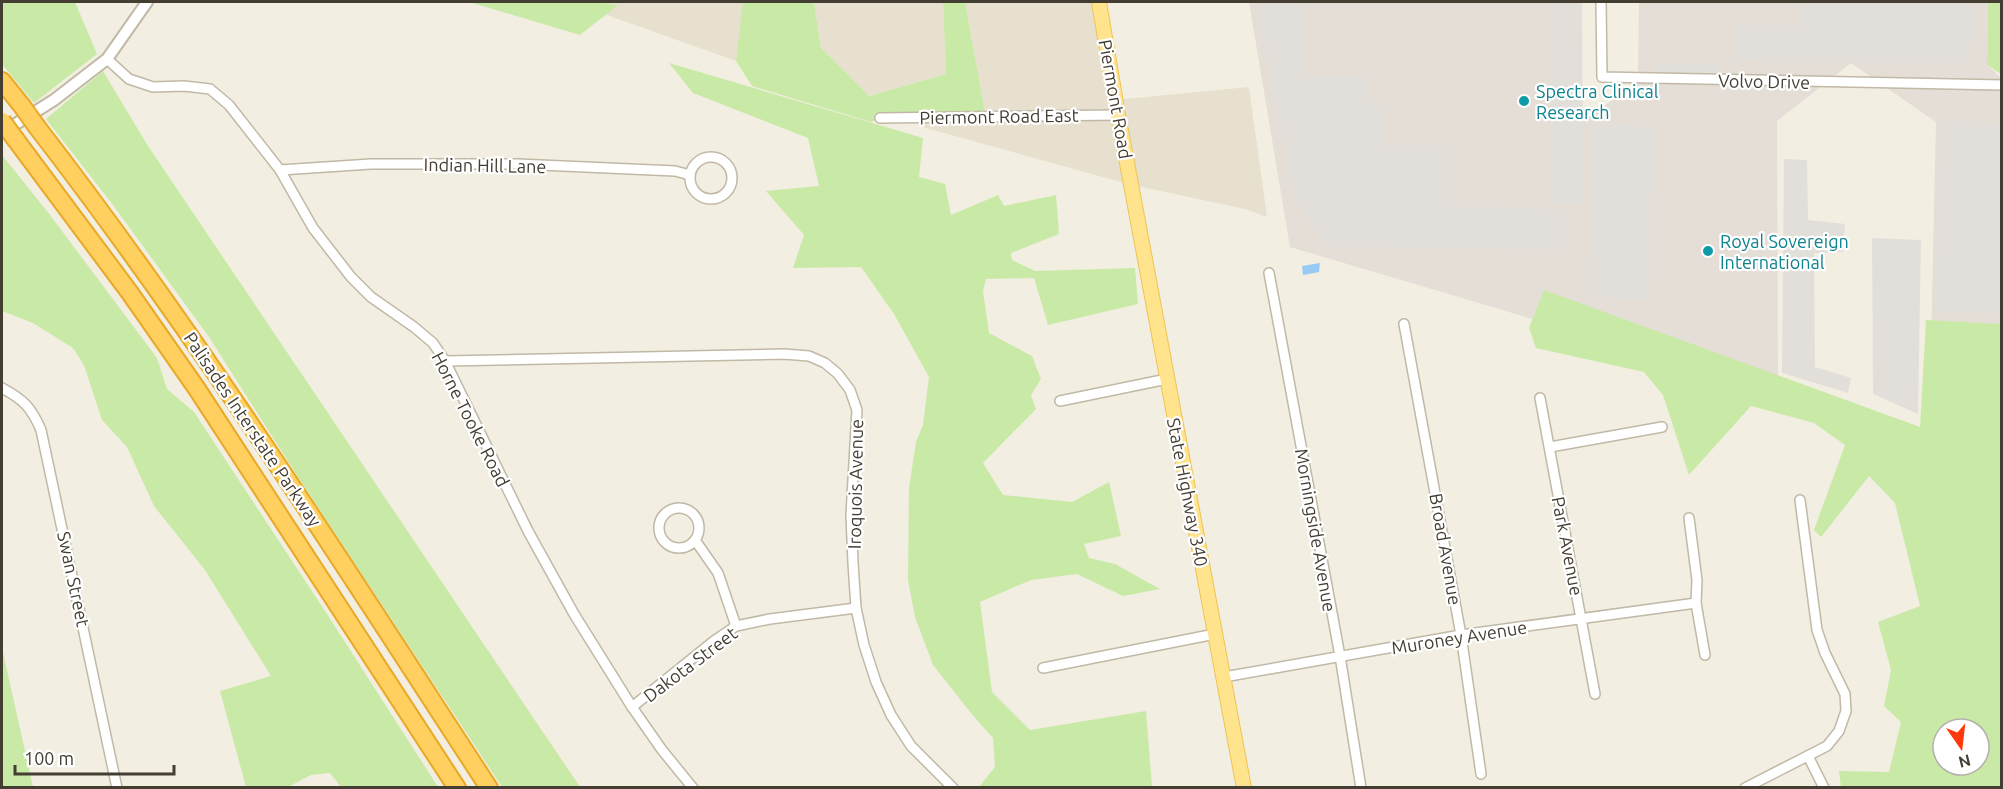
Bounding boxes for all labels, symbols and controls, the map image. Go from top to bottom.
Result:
street label: Piermont Road [1096,38,1136,160]
street label: Volvo Drive [1718,70,1810,92]
place label: Spectra Clinical Research [1536,81,1659,122]
marker: Spectra Clinical Research [1517,94,1531,108]
street label: Piermont Road East [919,105,1079,127]
street label: Indian Hill Lane [424,154,546,176]
place label: Royal Sovereign International [1720,231,1849,272]
marker: Royal Sovereign International [1701,244,1715,258]
street label: Palisades Interstate Parkway [180,328,326,530]
street label: Horne Tooke Road [428,348,514,490]
street label: State Highway 340 [1164,416,1212,568]
street label: Iroquois Avenue [844,419,866,549]
street label: Morningside Avenue [1292,447,1340,613]
street label: Broad Avenue [1426,491,1466,607]
street label: Park Avenue [1549,495,1587,597]
street label: Swan Street [54,529,94,629]
street label: Muroney Avenue [1390,616,1528,658]
street label: Dakota Street [639,622,741,706]
north arrow [1931,717,1991,777]
scale bar [15,738,174,776]
text: 100 m [24,748,74,768]
text: N [1957,751,1973,772]

